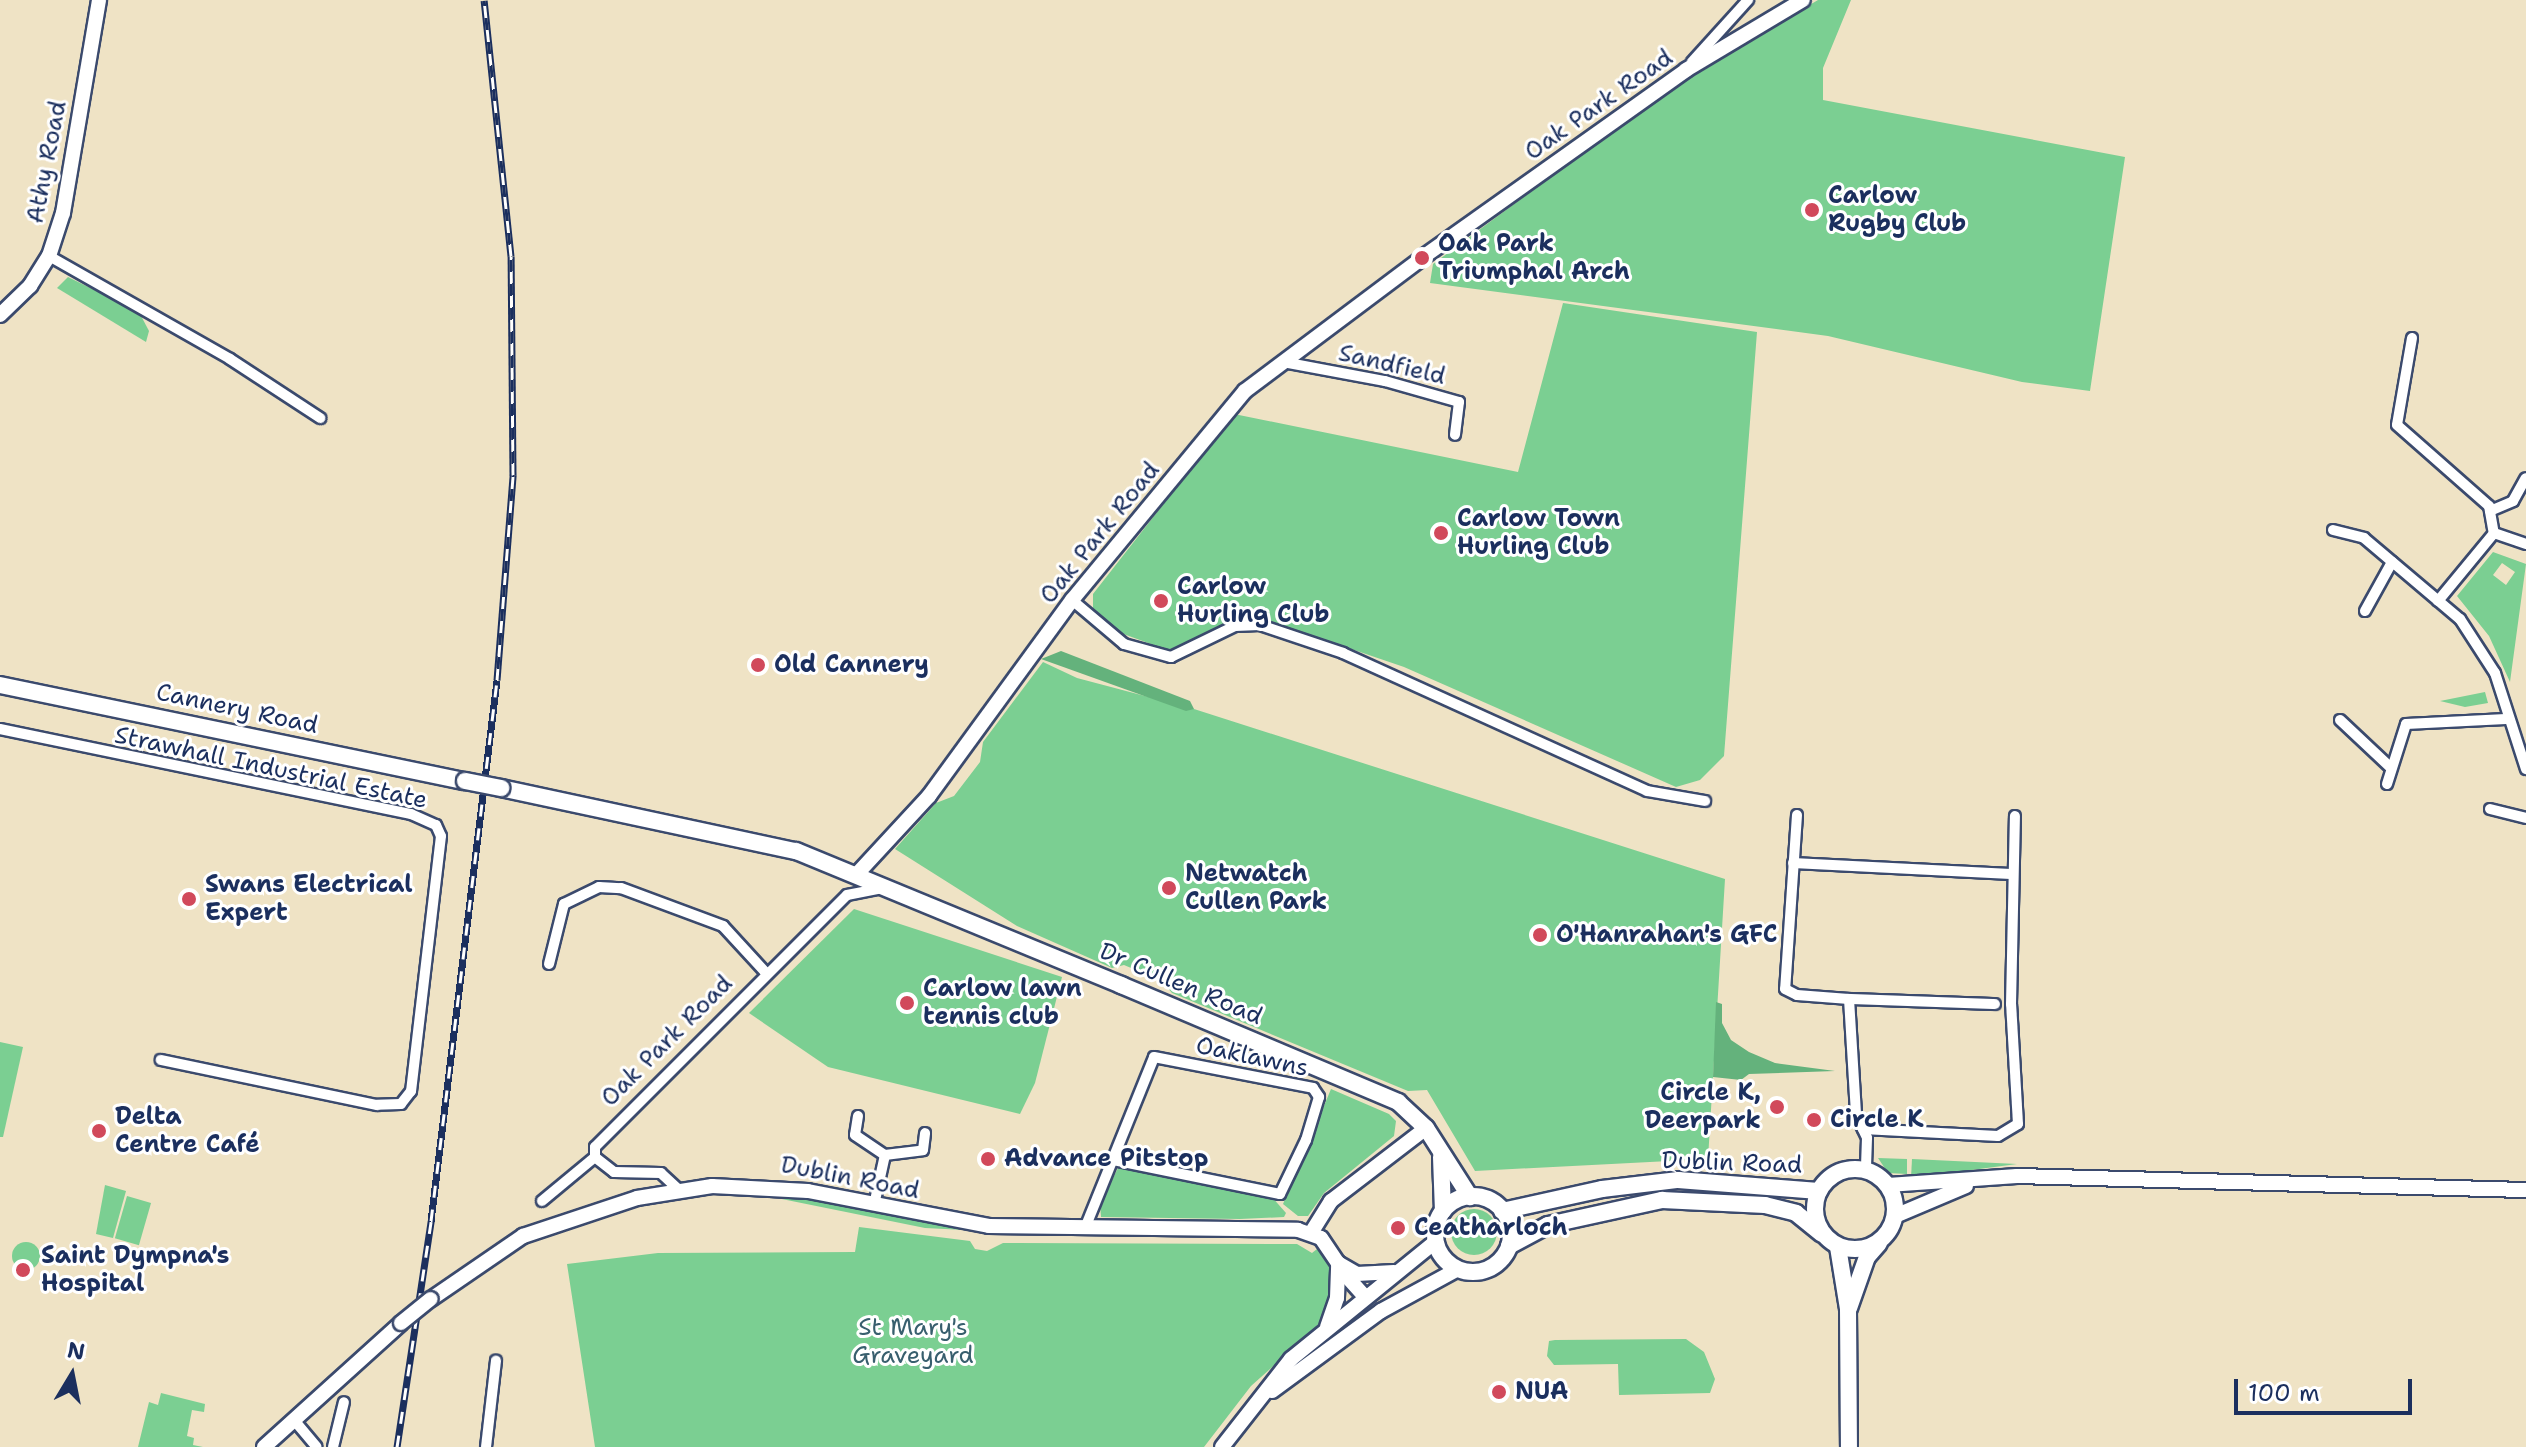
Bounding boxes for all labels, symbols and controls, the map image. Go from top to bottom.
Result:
street label: Oak Park Road [1519,43,1679,167]
street label: Athy Road [21,98,73,226]
place label: Carlow Rugby Club [1828,182,1966,238]
marker: Carlow Rugby Club [1803,201,1821,219]
place label: Oak Park Triumphal Arch [1438,230,1630,286]
marker: Oak Park Triumphal Arch [1413,249,1431,267]
street label: Sandfield [1336,339,1448,391]
street label: Oak Park Road [1034,456,1166,610]
place label: Carlow Town Hurling Club [1457,505,1620,561]
marker: Carlow Town Hurling Club [1432,524,1450,542]
place label: Carlow Hurling Club [1177,573,1329,629]
marker: Carlow Hurling Club [1152,592,1170,610]
place label: Old Cannery [774,651,929,679]
marker: Old Cannery [749,656,767,674]
street label: Cannery Road [153,678,321,740]
street label: Strawhall Industrial Estate [112,721,430,815]
place label: Netwatch Cullen Park [1185,860,1327,916]
place label: Swans Electrical Expert [205,871,413,927]
marker: Netwatch Cullen Park [1160,879,1178,897]
marker: Swans Electrical Expert [180,890,198,908]
place label: O'Hanrahan's GFC [1556,921,1778,949]
marker: O'Hanrahan's GFC [1531,926,1549,944]
street label: Dr Cullen Road [1095,937,1267,1031]
street label: Oak Park Road [595,969,739,1113]
place label: Carlow lawn tennis club [923,975,1082,1031]
marker: Carlow lawn tennis club [898,994,916,1012]
street label: Oaklawns [1193,1031,1311,1083]
place label: Circle K, Deerpark [1644,1079,1761,1135]
marker: Circle K, Deerpark [1768,1098,1786,1116]
place label: Delta Centre Café [115,1103,260,1159]
place label: Circle K [1830,1106,1924,1134]
marker: Circle K [1805,1111,1823,1129]
marker: Delta Centre Café [90,1122,108,1140]
place label: Advance Pitstop [1004,1145,1208,1173]
street label: Dublin Road [1661,1146,1803,1180]
street label: Dublin Road [778,1150,922,1206]
marker: Advance Pitstop [979,1150,997,1168]
place label: Ceatharloch [1414,1214,1567,1242]
marker: Ceatharloch [1389,1219,1407,1237]
place label: Saint Dympna's Hospital [41,1242,229,1298]
marker: Saint Dympna's Hospital [12,1259,34,1281]
park label: St Mary's Graveyard [852,1314,974,1370]
north arrow [32,1335,112,1415]
text: N [65,1335,87,1367]
scale bar [2238,1363,2416,1413]
text: 100 m [2248,1377,2320,1409]
place label: NUA [1515,1378,1569,1406]
marker: NUA [1490,1383,1508,1401]

